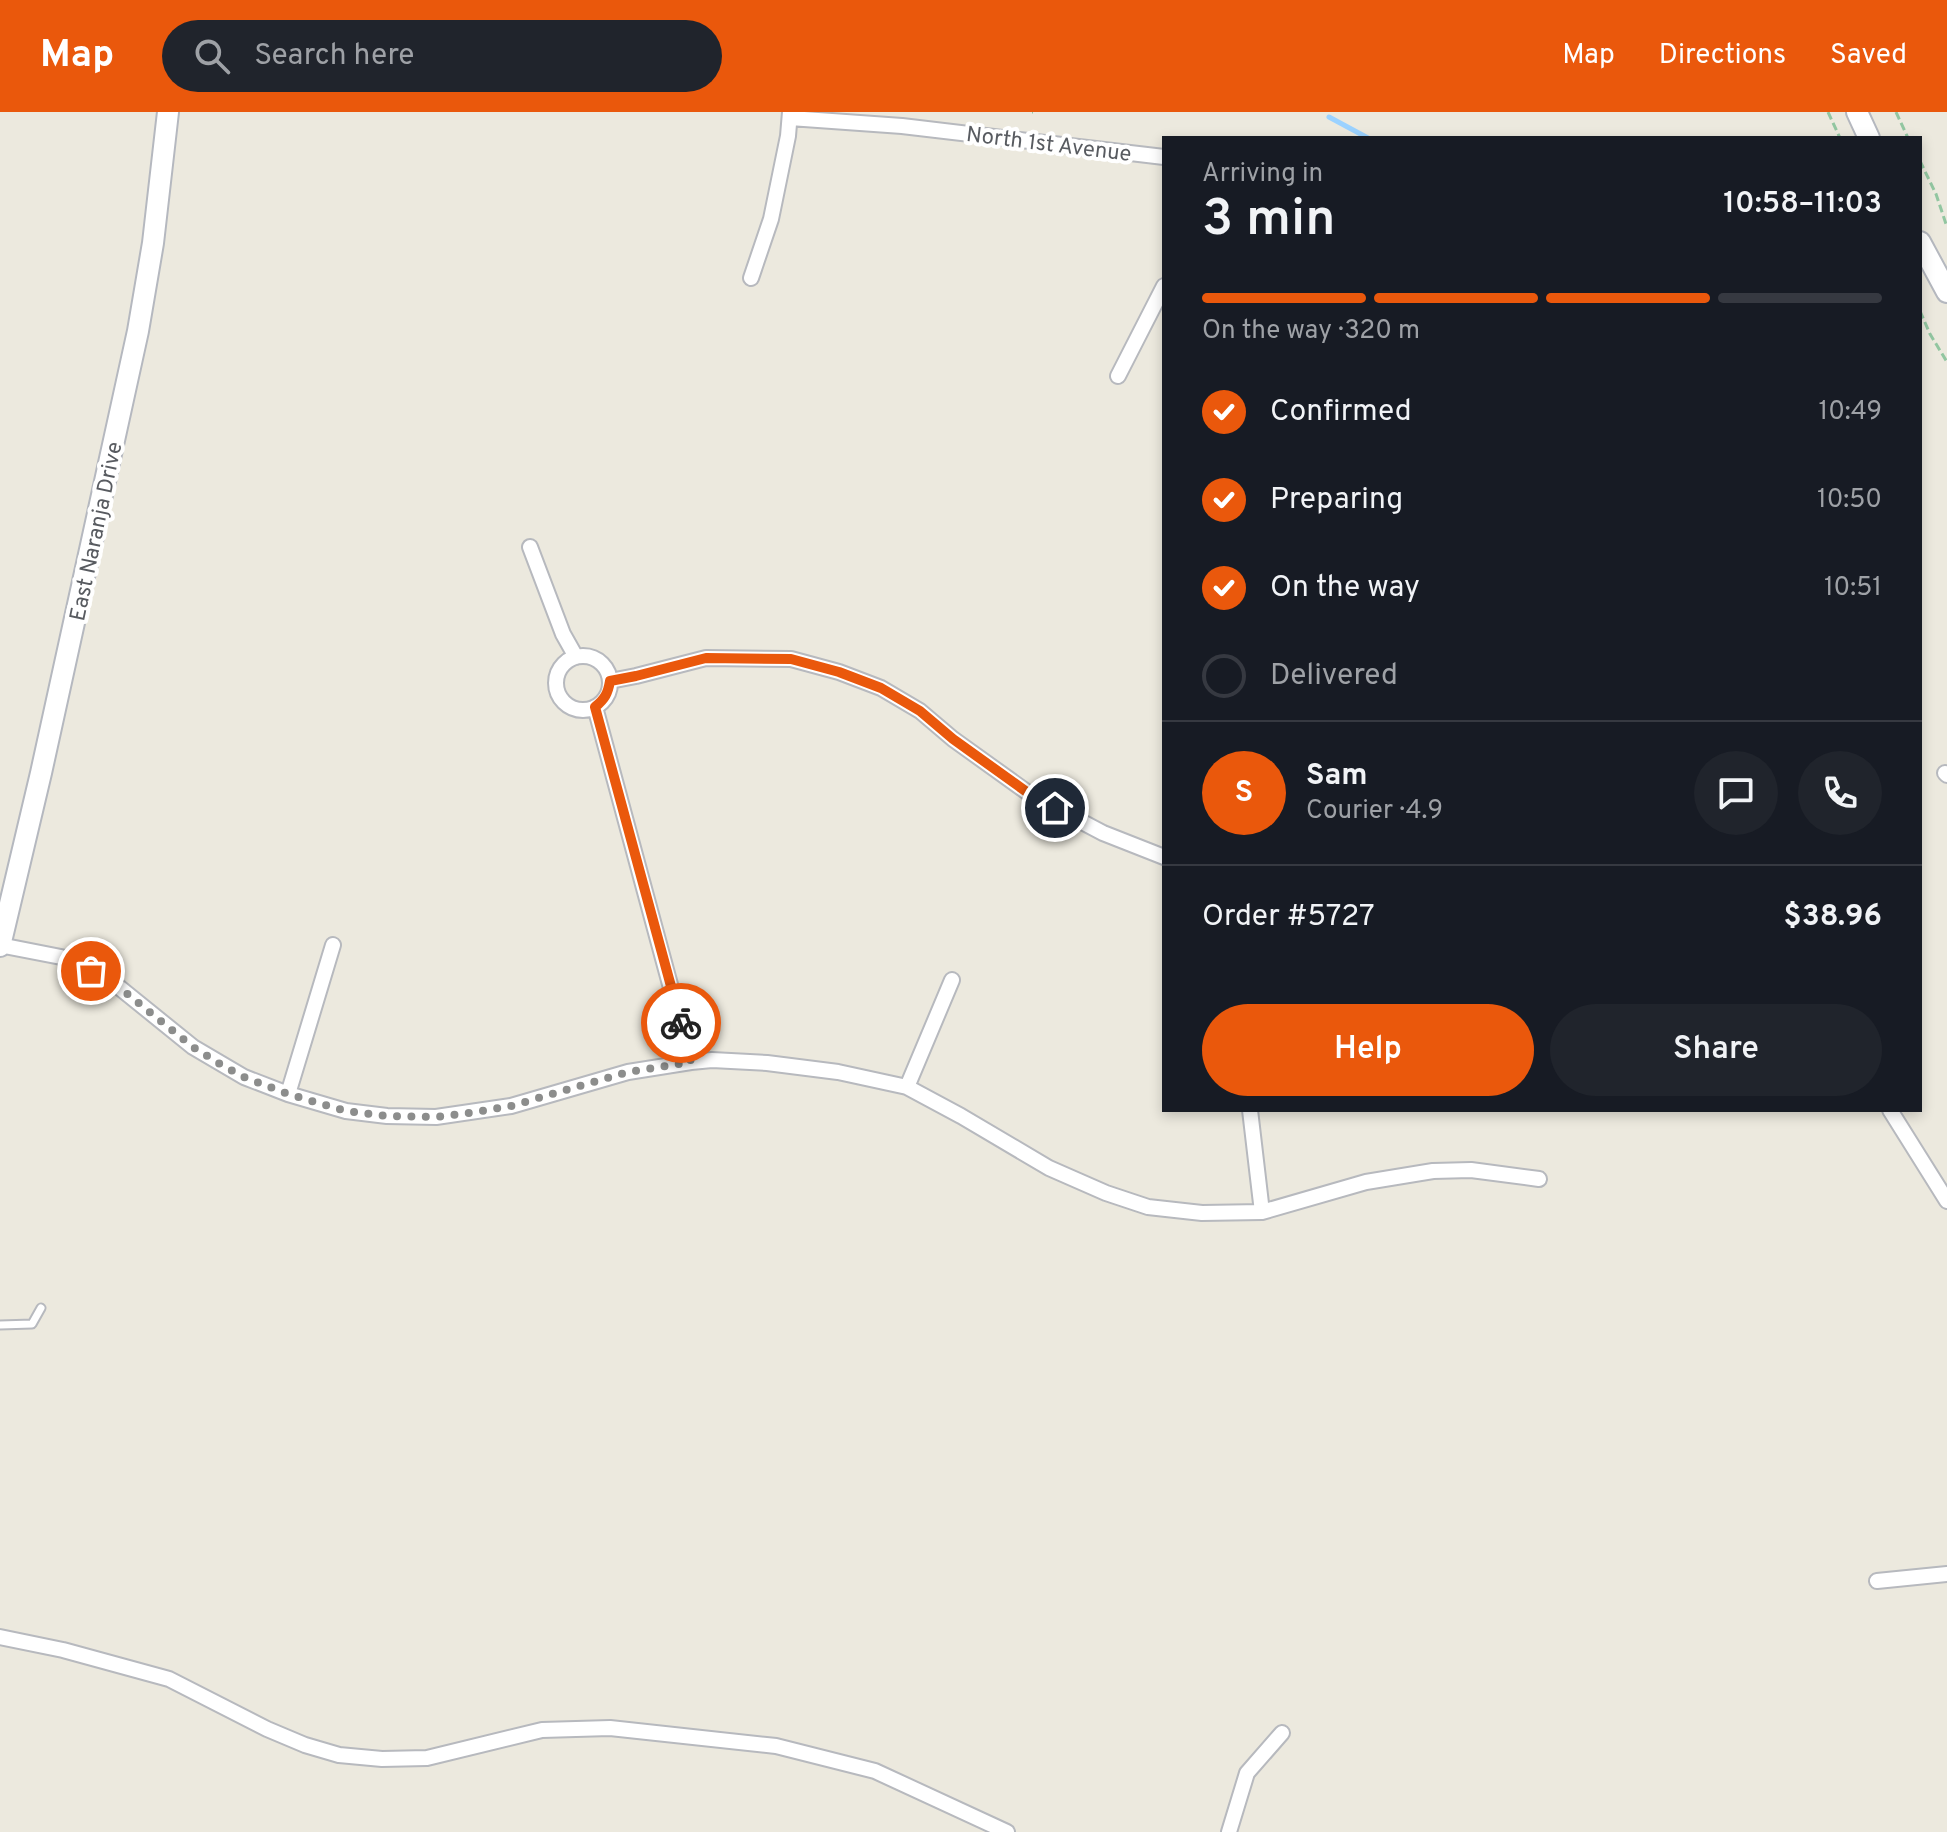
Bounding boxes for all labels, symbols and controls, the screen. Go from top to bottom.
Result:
search box [162,20,722,92]
text: Map [40,32,114,81]
icon: search [190,34,234,78]
text: Search here [254,38,414,75]
text: Map [1562,38,1615,74]
text: Directions [1659,38,1786,74]
text: Saved [1830,38,1907,74]
street label: North 1st Avenue [965,122,1133,169]
text: Arriving in [1202,158,1323,191]
text: 10:58–11:03 [1723,186,1882,223]
text: 3 min [1202,188,1335,254]
text: On the way · 320 m [1202,315,1420,348]
icon: check [1202,390,1246,434]
text: Confirmed [1270,394,1412,431]
text: 10:49 [1818,396,1882,429]
street label: East Naranja Drive [65,439,130,624]
icon: check [1202,478,1246,522]
text: Preparing [1270,482,1403,519]
text: 10:50 [1817,484,1882,517]
icon: check [1202,566,1246,610]
text: On the way [1270,570,1420,607]
text: 10:51 [1824,572,1882,605]
text: Delivered [1270,658,1398,695]
button: chat [1694,751,1778,835]
button: phone [1798,751,1882,835]
text: Sam [1306,758,1368,795]
pin [1021,774,1089,842]
text: S [1235,775,1253,812]
icon: home [1033,786,1077,830]
text: Courier · 4.9 [1306,795,1443,828]
text: Order #5727 [1202,899,1375,936]
text: $38.96 [1784,899,1882,936]
pin [57,937,125,1005]
icon: bag [69,949,113,993]
courier [641,983,721,1063]
icon: bike [659,1001,703,1045]
button: Help [1202,1004,1534,1096]
button: Share [1550,1004,1882,1096]

